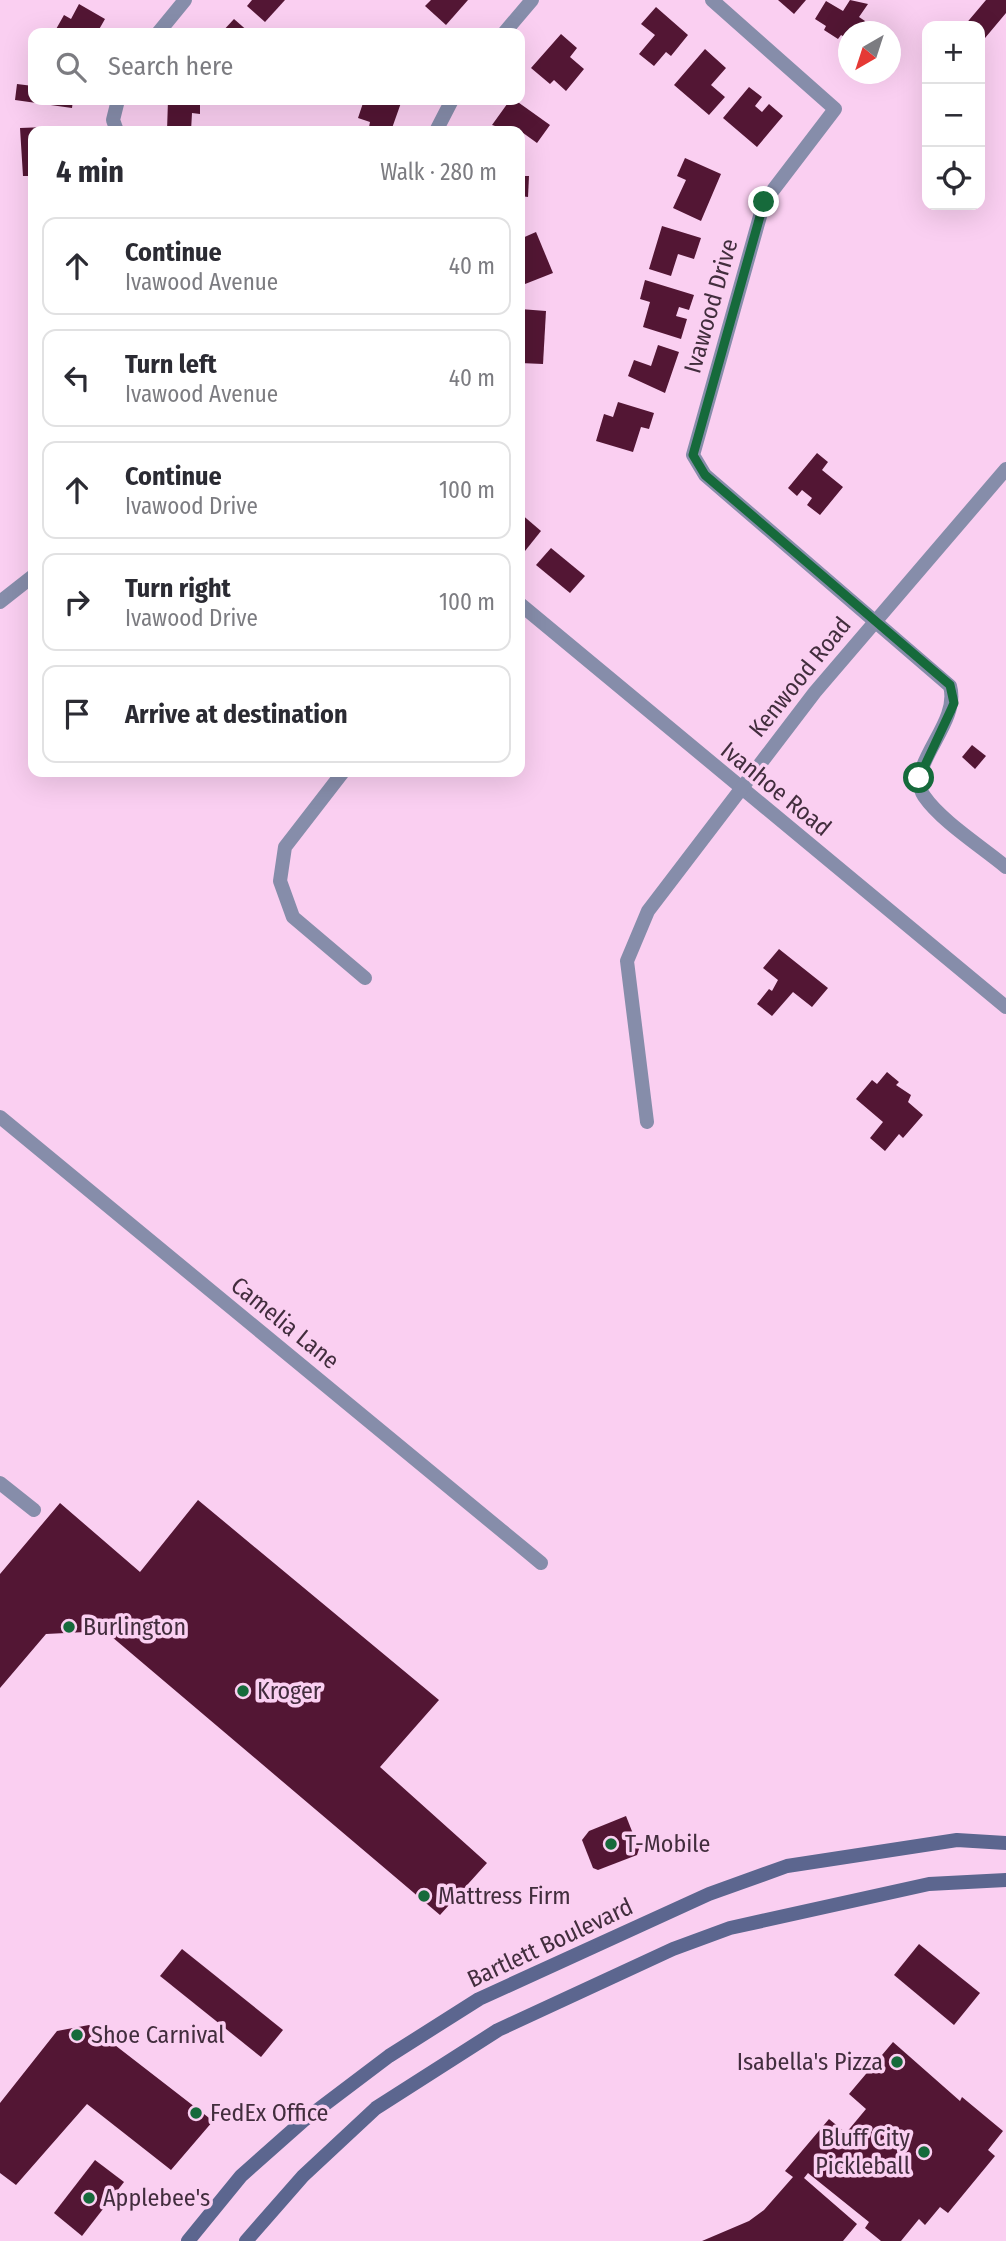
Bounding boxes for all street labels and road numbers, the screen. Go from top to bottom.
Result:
street label: Ivawood Drive [678,236,744,376]
street label: Kenwood Road [743,611,857,743]
street label: Ivanhoe Road [715,736,837,842]
street label: Camelia Lane [225,1271,345,1375]
street label: Bartlett Boulevard [463,1892,637,1994]

